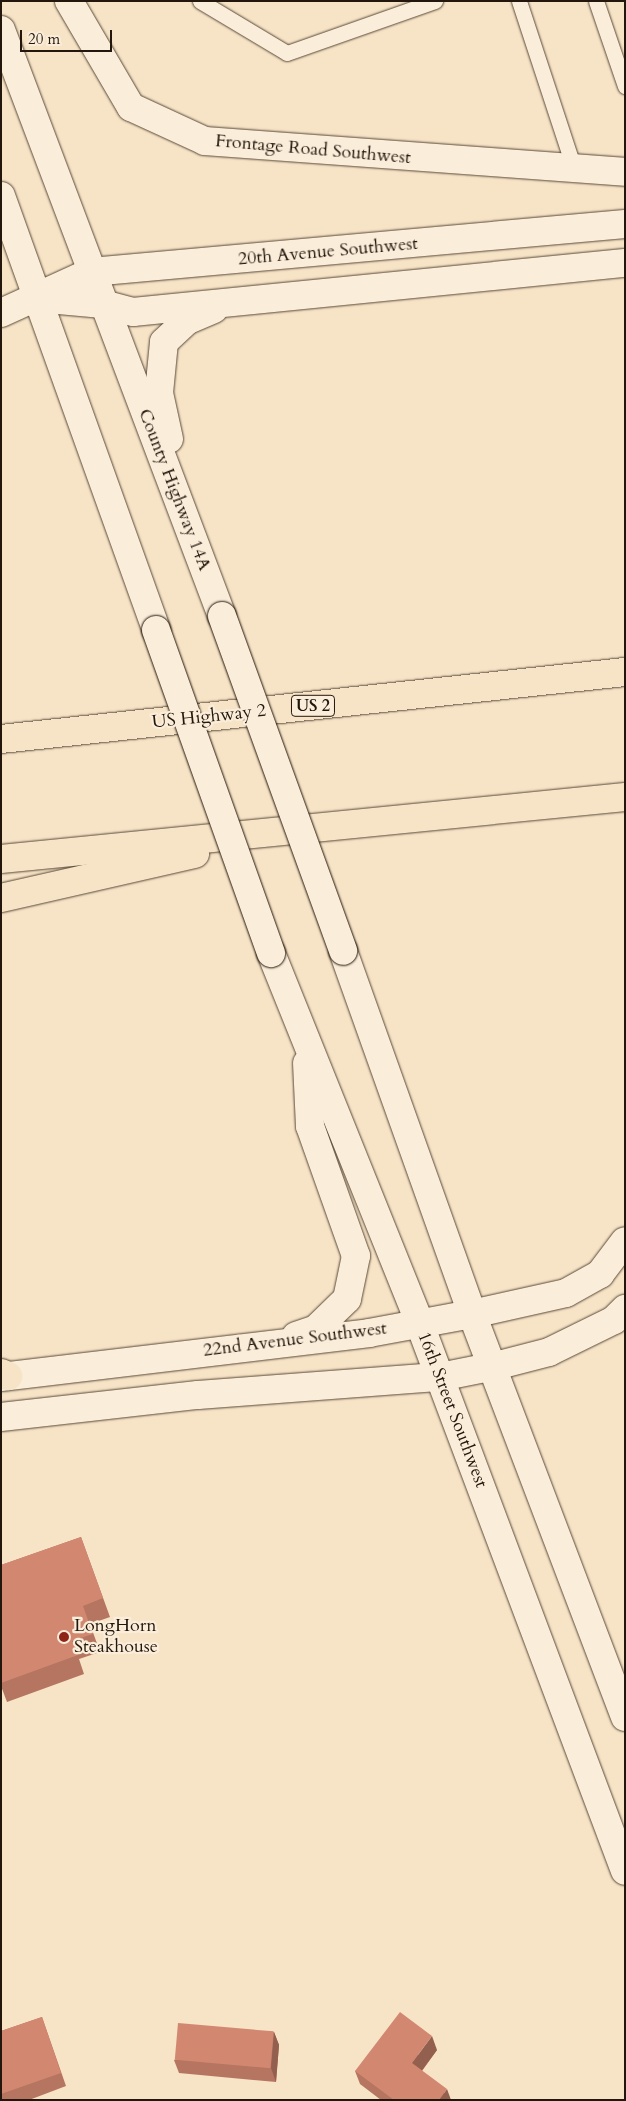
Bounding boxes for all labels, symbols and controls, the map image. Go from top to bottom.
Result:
scale bar [22,20,115,52]
text: 20 m [28,29,60,49]
street label: Frontage Road Southwest [214,131,412,169]
street label: 20th Avenue Southwest [237,233,419,271]
street label: County Highway 14A [133,406,215,574]
road number: US 2 [290,692,336,719]
street label: US Highway 2 [151,700,267,734]
street label: 22nd Avenue Southwest [202,1318,388,1362]
street label: 16th Street Southwest [412,1329,492,1491]
place label: LongHorn Steakhouse [74,1616,158,1658]
marker: LongHorn Steakhouse [58,1631,70,1643]

